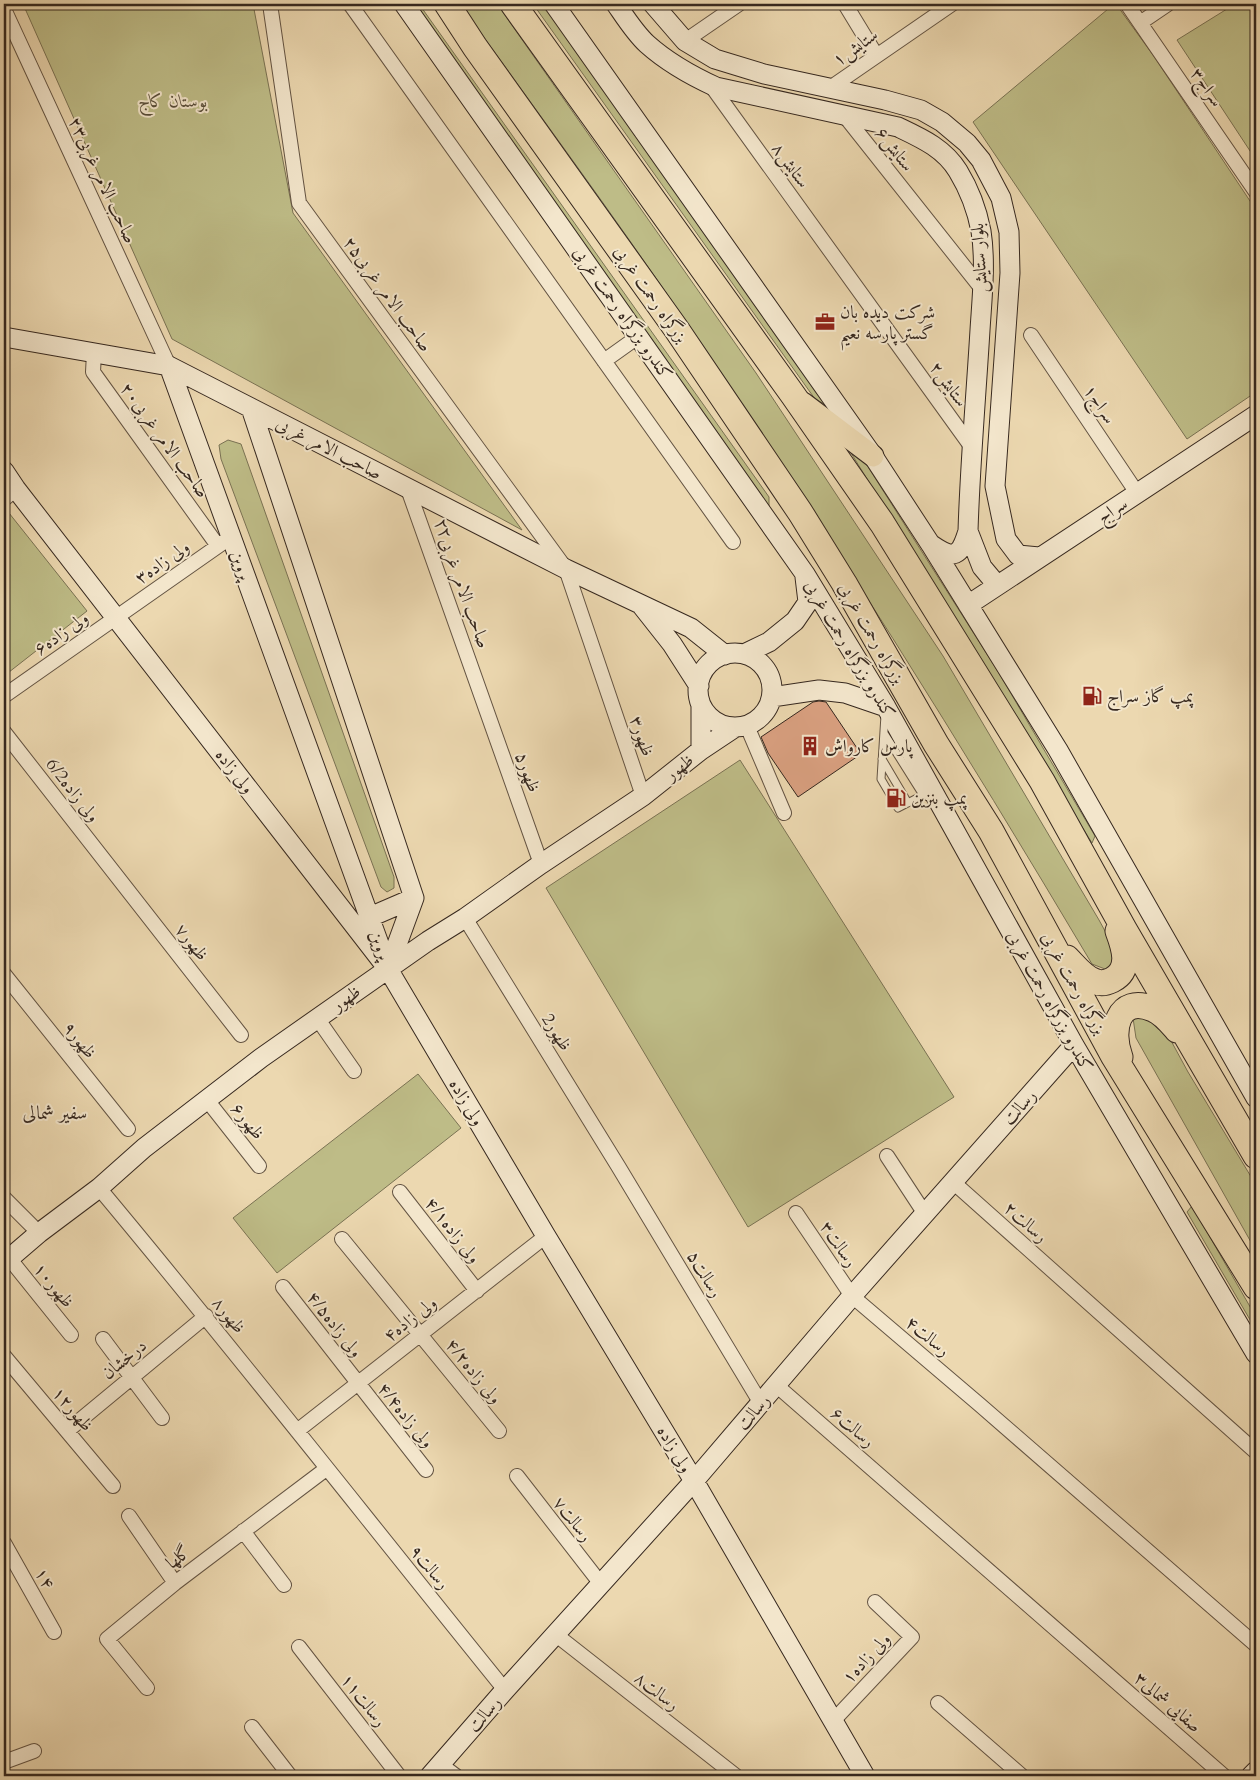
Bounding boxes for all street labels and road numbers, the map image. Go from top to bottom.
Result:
street label: ستایش۱ [827,23,883,72]
street label: سراج۳ [1182,63,1229,114]
street label: صاحب الامر غربی۲۳ [62,113,143,248]
street label: ستایش۶ [869,122,920,177]
street label: ستایش۸ [766,138,816,193]
street label: بلوار ستایش [965,223,994,293]
street label: صاحب الامر غربی۲۵ [337,231,438,357]
street label: بزرگراه رحمت غربی [608,240,694,348]
street label: کندرو بزرگراه رحمت غربی [567,241,678,385]
street label: ستایش۲ [924,357,974,412]
street label: صاحب الامر غربی۲۰ [114,377,215,503]
street label: سراج۱ [1075,380,1122,431]
street label: صاحب الامر غربی [271,411,386,486]
street label: سراج [1092,491,1134,532]
street label: صاحب الامر غربی٢٢ [427,517,496,652]
street label: ولی زاده۳ [130,535,195,590]
street label: پروین [224,547,258,585]
street label: کندرو بزرگراه رحمت غربی [798,575,901,723]
street label: بزرگراه رحمت غربی [832,578,911,689]
street label: ولی زاده۶ [29,606,94,661]
street label: ظهور۳ [623,713,660,760]
street label: ولی زاده [209,744,260,799]
street label: ظهور [658,748,699,788]
street label: ظهور۵ [509,749,546,796]
street label: 6/2ولی زاده [40,753,106,828]
street label: ظهور۷ [169,918,214,966]
street label: کندرو بزرگراه رحمت غربی [1000,926,1099,1076]
street label: پروین [363,927,397,965]
street label: بزرگراه رحمت غربی [1035,927,1112,1039]
street label: ظهور [325,979,366,1019]
street label: 2ظهور [535,1009,578,1056]
street label: ظهور۹ [57,1016,102,1064]
street label: ولی زاده [443,1074,490,1130]
street label: رسالت [997,1084,1042,1131]
street label: ظهور۶ [225,1097,270,1145]
street label: ولی زاده۴/۱ [419,1192,486,1269]
street label: رسالت۲ [998,1196,1053,1249]
street label: رسالت۳ [814,1216,863,1272]
street label: رسالت۵ [681,1246,728,1303]
street label: ظهور۱۰ [28,1257,80,1313]
street label: ولی زاده۴/۵ [301,1286,368,1363]
street label: ظهور۸ [206,1291,251,1339]
street label: ولی زاده۴ [378,1291,442,1348]
street label: رسالت۴ [900,1310,955,1362]
street label: درخشان [96,1333,152,1385]
street label: ولی زاده۴/۲ [439,1333,508,1409]
street label: ولی زاده۴/۴ [371,1377,440,1453]
street label: ظهور۱۲ [46,1381,99,1437]
street label: رسالت [731,1389,776,1436]
street label: رسالت۶ [825,1401,880,1454]
street label: ولی زاده [651,1421,698,1477]
street label: رسالت۷ [547,1491,598,1547]
street label: گلها [161,1540,196,1575]
street label: رسالت۹ [404,1540,455,1595]
street label: ۱۴ [29,1563,61,1594]
street label: ولی زاده۱ [836,1627,896,1689]
street label: رسالت۸ [629,1666,685,1717]
street label: صفایی شمالی۳ [1129,1666,1207,1739]
street label: رسالت۱۱ [335,1668,392,1732]
street label: رسالت [462,1691,507,1738]

